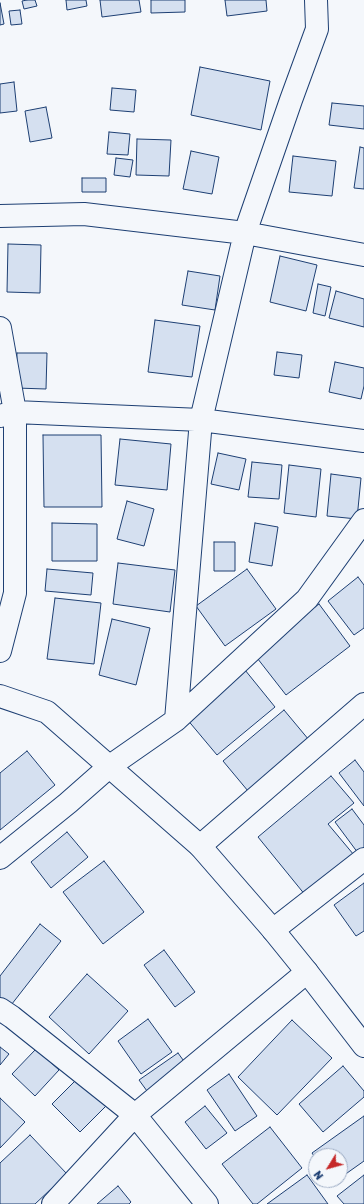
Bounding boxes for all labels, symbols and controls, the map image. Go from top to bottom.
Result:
north arrow [308,1148,348,1188]
text: N [311,1168,326,1182]

